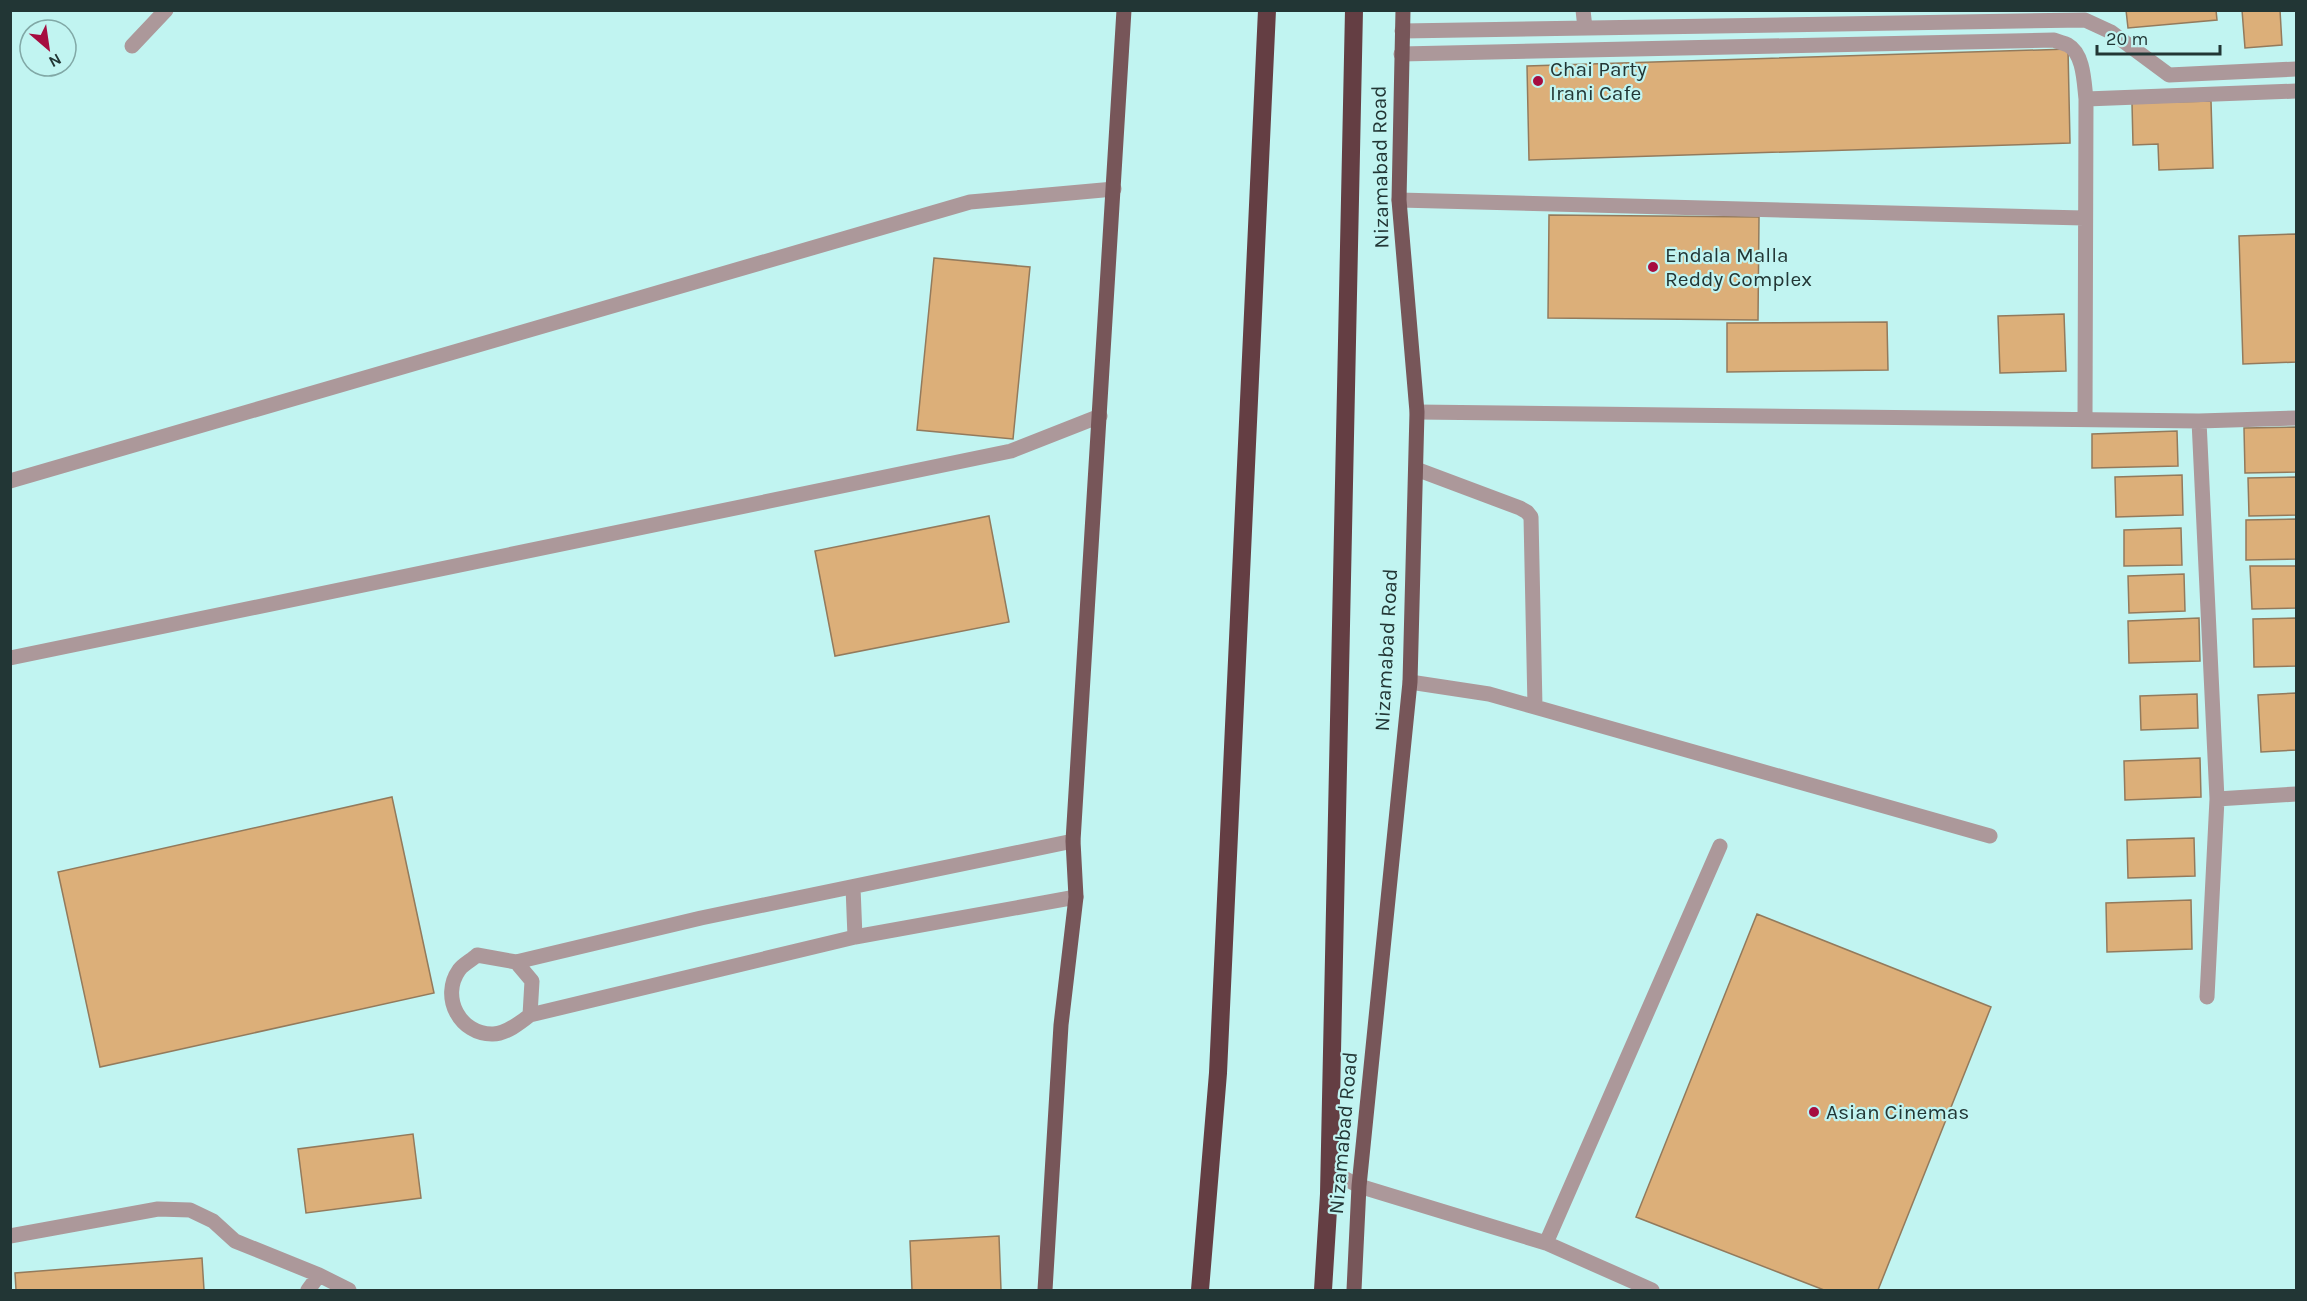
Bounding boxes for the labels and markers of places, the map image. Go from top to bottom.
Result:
place label: Chai Party Irani Cafe [1550,57,1647,105]
marker: Chai Party Irani Cafe [1531,74,1545,88]
place label: Endala Malla Reddy Complex [1665,243,1812,291]
marker: Endala Malla Reddy Complex [1646,260,1660,274]
place label: Asian Cinemas [1826,1100,1969,1124]
marker: Asian Cinemas [1807,1105,1821,1119]

